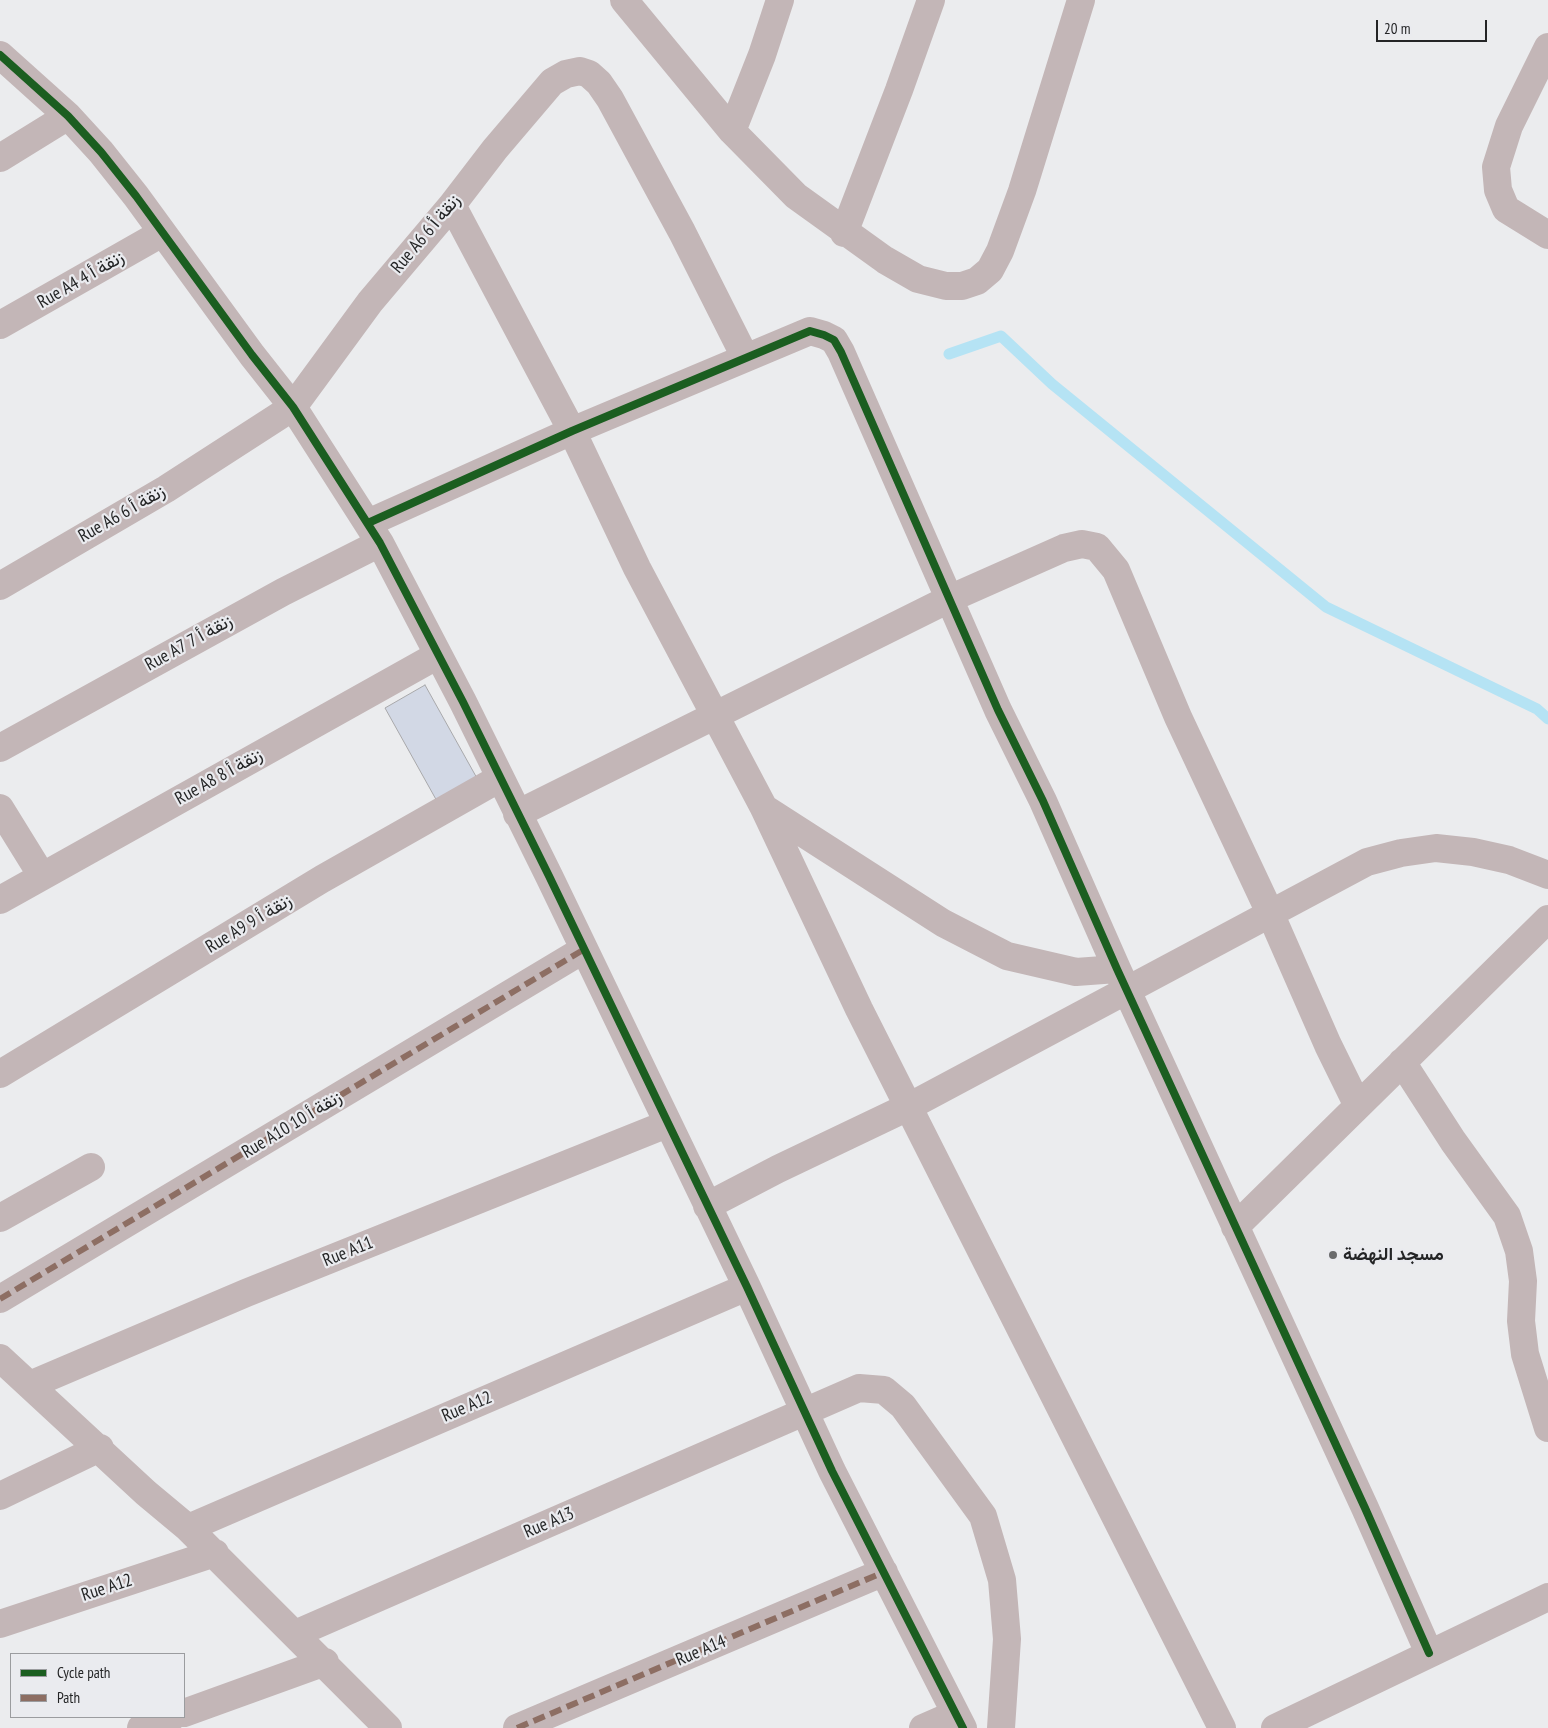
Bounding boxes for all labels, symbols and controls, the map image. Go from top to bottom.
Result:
scale bar [1378,10,1489,42]
text: 20 m [1384,19,1410,38]
street label: Rue A6 زنقة أ 6 [387,190,465,278]
street label: Rue A4 زنقة أ 4 [34,247,128,313]
street label: Rue A6 زنقة أ 6 [75,481,169,547]
street label: Rue A7 زنقة أ 7 [142,610,236,676]
street label: Rue A8 زنقة أ 8 [172,744,266,810]
street label: Rue A9 زنقة أ 9 [202,890,296,958]
street label: Rue A10 زنقة أ 10 [238,1087,346,1163]
street label: Rue A11 [320,1232,376,1272]
place label: مسجد النهضة [1343,1244,1444,1266]
marker: مسجد النهضة [1327,1249,1339,1261]
street label: Rue A12 [439,1387,495,1427]
street label: Rue A13 [521,1503,577,1543]
street label: Rue A12 [79,1570,135,1606]
street label: Rue A14 [673,1631,729,1671]
legend [10,1653,185,1718]
text: Cycle path [57,1663,110,1682]
text: Path [57,1688,80,1707]

